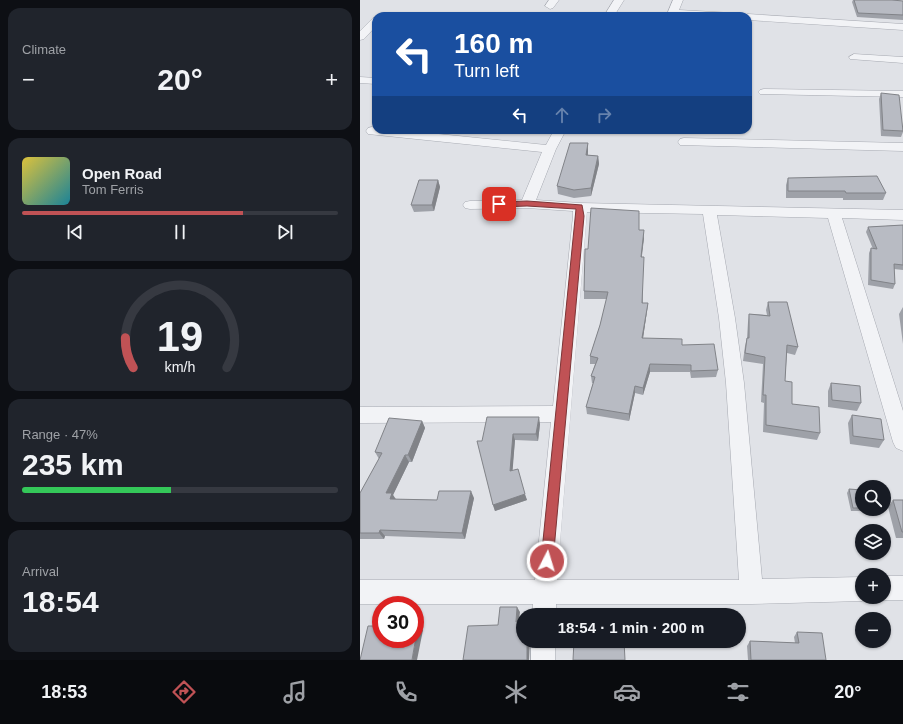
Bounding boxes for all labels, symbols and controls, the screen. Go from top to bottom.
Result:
icon: left [388,28,440,80]
text: 160 m [454,28,533,59]
text: Climate [22,42,66,57]
text: Turn left [454,61,519,81]
text: 20° [157,63,203,96]
text: − [22,67,35,92]
text: + [325,67,338,92]
icon: left [509,104,531,126]
icon: ahead [551,104,573,126]
icon: right [593,104,615,126]
text: Open Road [82,165,162,182]
text: Tom Ferris [82,182,143,197]
pin [482,187,516,221]
icon: arrive [488,193,510,215]
icon: previous [64,221,86,243]
icon: pause [169,221,191,243]
icon: next [274,221,296,243]
text: 19 [157,313,203,360]
text: km/h [165,359,196,375]
text: Range · 47% [22,427,98,442]
text: 235 km [22,448,124,481]
map controls [855,480,891,648]
button: search [855,480,891,516]
button: layers [855,524,891,560]
position arrow [526,540,568,582]
text: Arrival [22,564,59,579]
button: + [855,568,891,604]
text: 18:54 [22,585,99,618]
speed limit sign: 30 [372,596,424,648]
button: − [855,612,891,648]
text: 18:54 · 1 min · 200 m [558,619,704,636]
icon: directions [170,678,198,706]
icon: music [281,678,309,706]
icon: phone [392,678,420,706]
icon: climate [502,678,530,706]
icon: car [613,678,641,706]
icon: filters [724,678,752,706]
text: 18:53 [41,682,87,702]
text: 20° [834,682,862,702]

